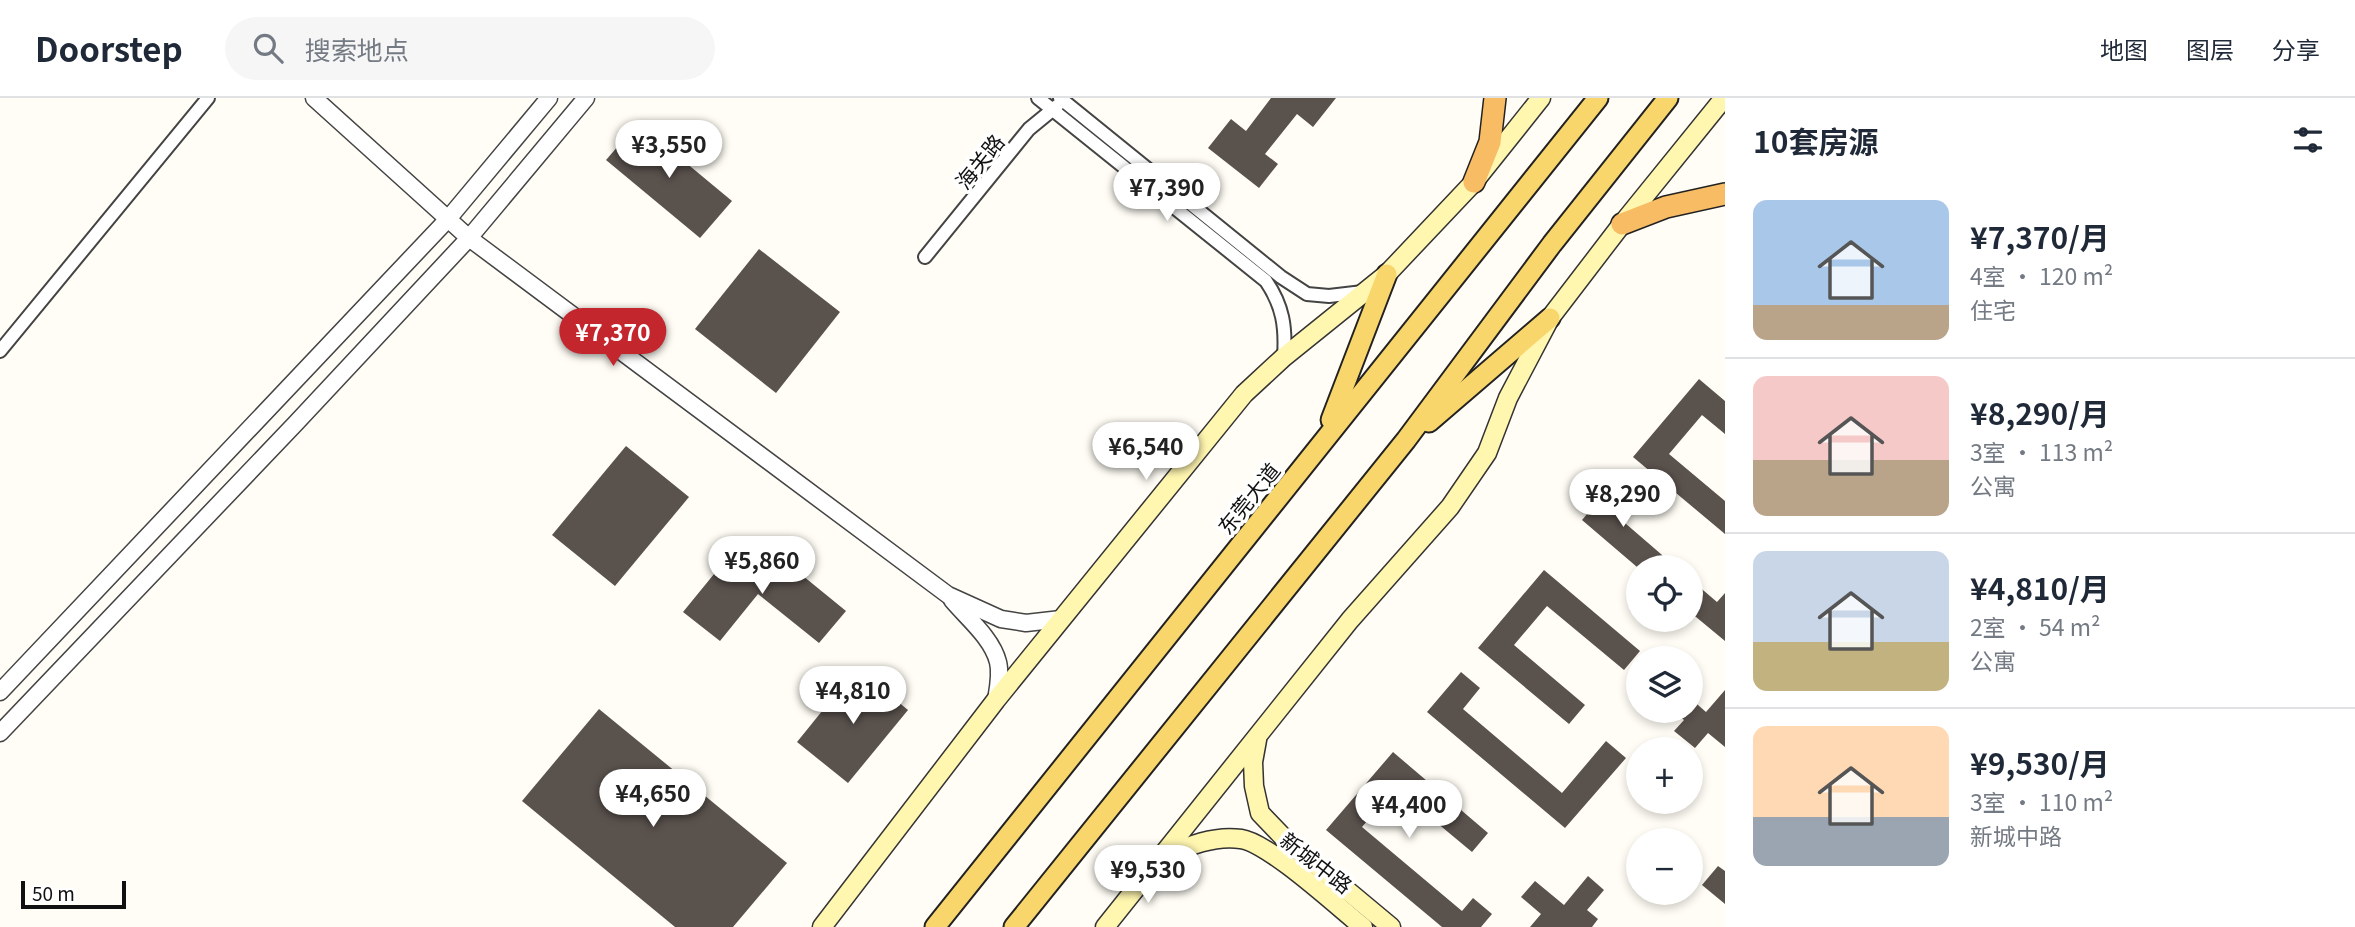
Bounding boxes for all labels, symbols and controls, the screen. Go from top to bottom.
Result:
search box [225,17,715,80]
text: Doorstep [35,24,183,72]
icon: search [249,29,287,67]
text: 搜索地点 [305,30,409,67]
text: 地图 [2100,31,2148,66]
text: 图层 [2186,31,2234,66]
text: 分享 [2272,31,2320,66]
text: 10套房源 [1753,118,1878,162]
pin: ¥3,550 [612,120,726,180]
icon: filters [2289,121,2327,159]
text: ¥3,550 [631,126,707,160]
street label: 海关路 [948,127,1010,195]
pin: ¥7,390 [1110,164,1224,223]
text: ¥7,390 [1129,169,1205,203]
text: ¥7,370/月 [1970,214,2110,258]
icon: home [1809,228,1893,312]
text: 4室 · 120 m² [1970,258,2113,292]
text: 住宅 [1970,292,2016,326]
pin: ¥7,370 [556,308,670,368]
text: ¥7,370 [575,314,651,348]
text: ¥8,290/月 [1970,390,2110,434]
icon: home [1809,404,1893,488]
pin: ¥6,540 [1089,422,1203,482]
text: ¥6,540 [1108,428,1184,462]
text: 3室 · 113 m² [1970,434,2113,468]
street label: 东莞大道 [1210,456,1286,540]
text: 公寓 [1970,468,2016,502]
pin: ¥8,290 [1566,470,1680,529]
text: ¥8,290 [1585,475,1661,509]
pin: ¥5,860 [705,536,819,596]
text: ¥5,860 [724,542,800,576]
map controls [1626,555,1703,905]
button: locate [1626,555,1703,632]
text: ¥4,810/月 [1970,565,2110,609]
icon: home [1809,579,1893,663]
text: 2室 · 54 m² [1970,609,2101,643]
text: 公寓 [1970,643,2016,677]
button: layers [1626,646,1703,723]
pin: ¥4,810 [796,666,910,726]
text: ¥4,810 [815,672,891,706]
button: + [1626,737,1703,814]
text: ¥9,530/月 [1970,740,2110,784]
icon: home [1809,754,1893,838]
pin: ¥4,650 [596,770,710,829]
text: ¥4,650 [615,775,691,809]
pin: ¥4,400 [1352,780,1466,840]
text: 3室 · 110 m² [1970,784,2113,818]
text: ¥4,400 [1371,786,1447,820]
text: 新城中路 [1970,818,2062,852]
street label: 新城中路 [1275,824,1359,900]
button: − [1626,828,1703,905]
pin: ¥9,530 [1091,846,1205,905]
text: ¥9,530 [1110,851,1186,885]
scale bar [21,878,126,910]
text: 50 m [32,879,75,906]

